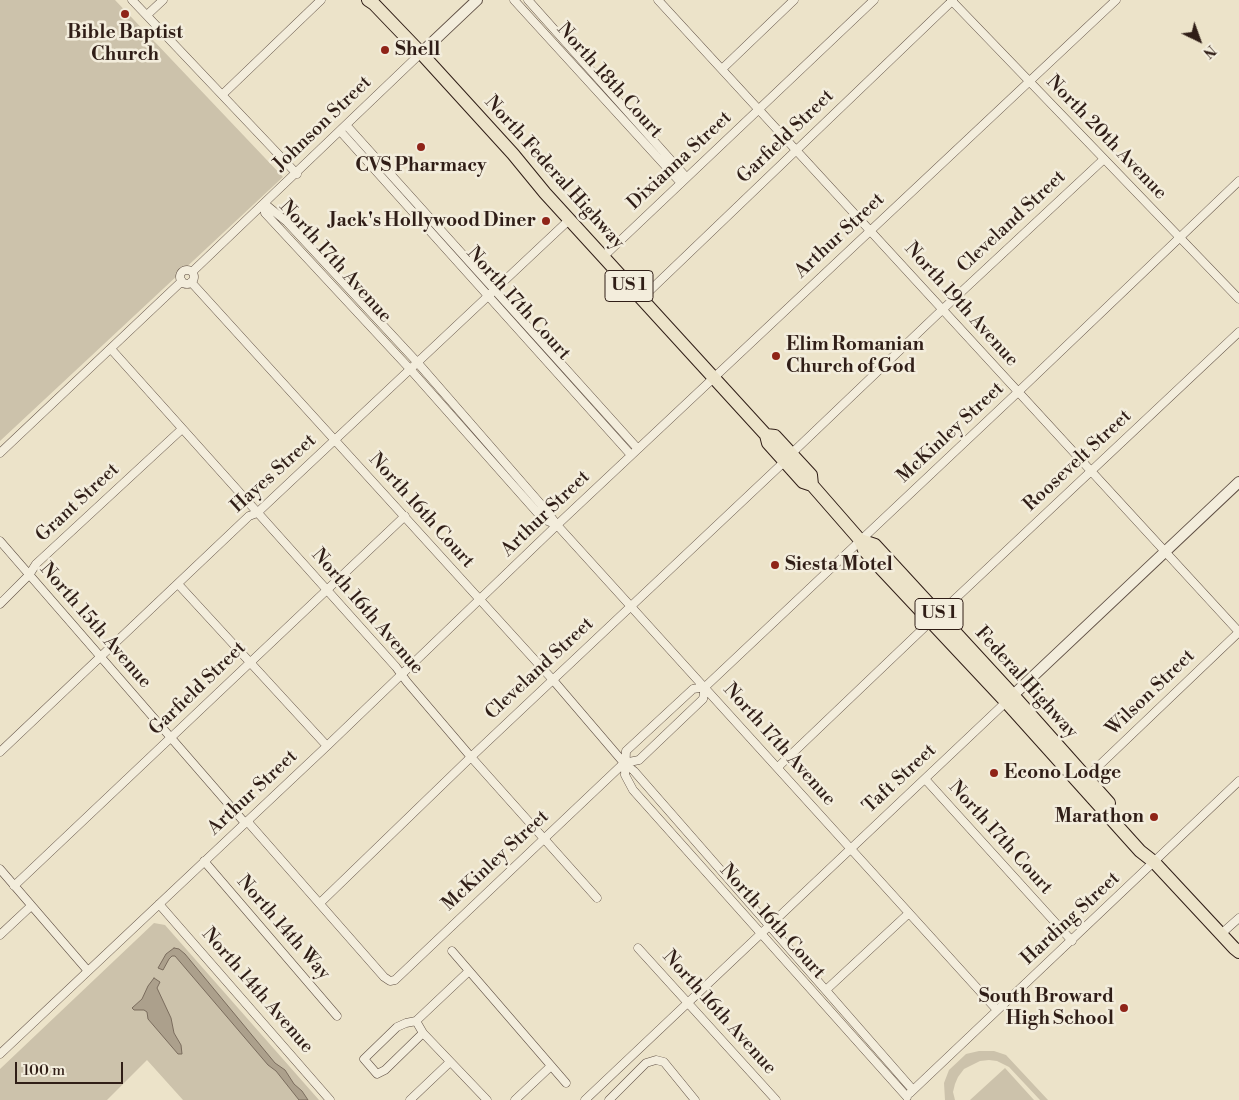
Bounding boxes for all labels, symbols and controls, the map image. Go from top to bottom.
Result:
marker: Bible Baptist Church [119,8,131,20]
north arrow [1174,15,1224,65]
street label: North 18th Court [551,19,667,143]
place label: Bible Baptist Church [67,22,183,66]
place label: Shell [395,39,440,61]
text: N [1199,41,1219,62]
marker: Shell [379,44,391,56]
street label: North 20th Avenue [1041,71,1171,205]
street label: Johnson Street [269,72,377,176]
street label: Garfield Street [733,85,839,189]
street label: North Federal Highway [479,92,629,254]
street label: Dixianna Street [623,107,737,215]
marker: CVS Pharmacy [415,141,427,153]
place label: CVS Pharmacy [355,155,487,177]
street label: Cleveland Street [953,166,1071,278]
street label: Arthur Street [790,189,890,283]
street label: North 17th Avenue [274,196,396,328]
place label: Jack's Hollywood Diner [329,210,536,232]
marker: Jack's Hollywood Diner [540,215,552,227]
street label: North 19th Avenue [899,238,1023,372]
street label: North 17th Court [461,243,575,365]
road number: US 1 [605,270,653,302]
place label: Elim Romanian Church of God [786,334,924,378]
marker: Elim Romanian Church of God [770,350,782,362]
street label: McKinley Street [893,378,1009,488]
street label: Roosevelt Street [1019,405,1137,517]
street label: Hayes Street [227,430,321,518]
street label: North 16th Court [363,449,479,573]
street label: Grant Street [32,459,124,547]
street label: Arthur Street [497,466,595,562]
street label: North 16th Avenue [306,544,428,680]
place label: Siesta Motel [785,554,893,576]
street label: North 15th Avenue [34,559,156,693]
marker: Siesta Motel [769,559,781,571]
road number: US 1 [915,598,963,630]
street label: Cleveland Street [481,613,599,725]
street label: Federal Highway [970,622,1082,744]
street label: Garfield Street [145,637,251,741]
street label: Wilson Street [1102,645,1200,741]
street label: North 17th Avenue [718,679,840,811]
street label: Taft Street [859,739,941,819]
street label: Arthur Street [203,746,303,840]
place label: Econo Lodge [1004,762,1121,784]
marker: Econo Lodge [988,767,1000,779]
street label: North 17th Court [943,777,1057,899]
street label: McKinley Street [438,806,554,916]
place label: Marathon [1054,806,1144,828]
marker: Marathon [1148,811,1160,823]
street label: North 16th Court [714,860,830,984]
street label: Harding Street [1017,867,1125,971]
street label: North 14th Way [231,871,335,985]
street label: North 14th Avenue [196,923,318,1059]
street label: North 16th Avenue [657,946,781,1080]
place label: South Broward High School [979,986,1114,1030]
marker: South Broward High School [1118,1002,1130,1014]
scale bar [18,1052,125,1084]
text: 100 m [23,1061,65,1080]

